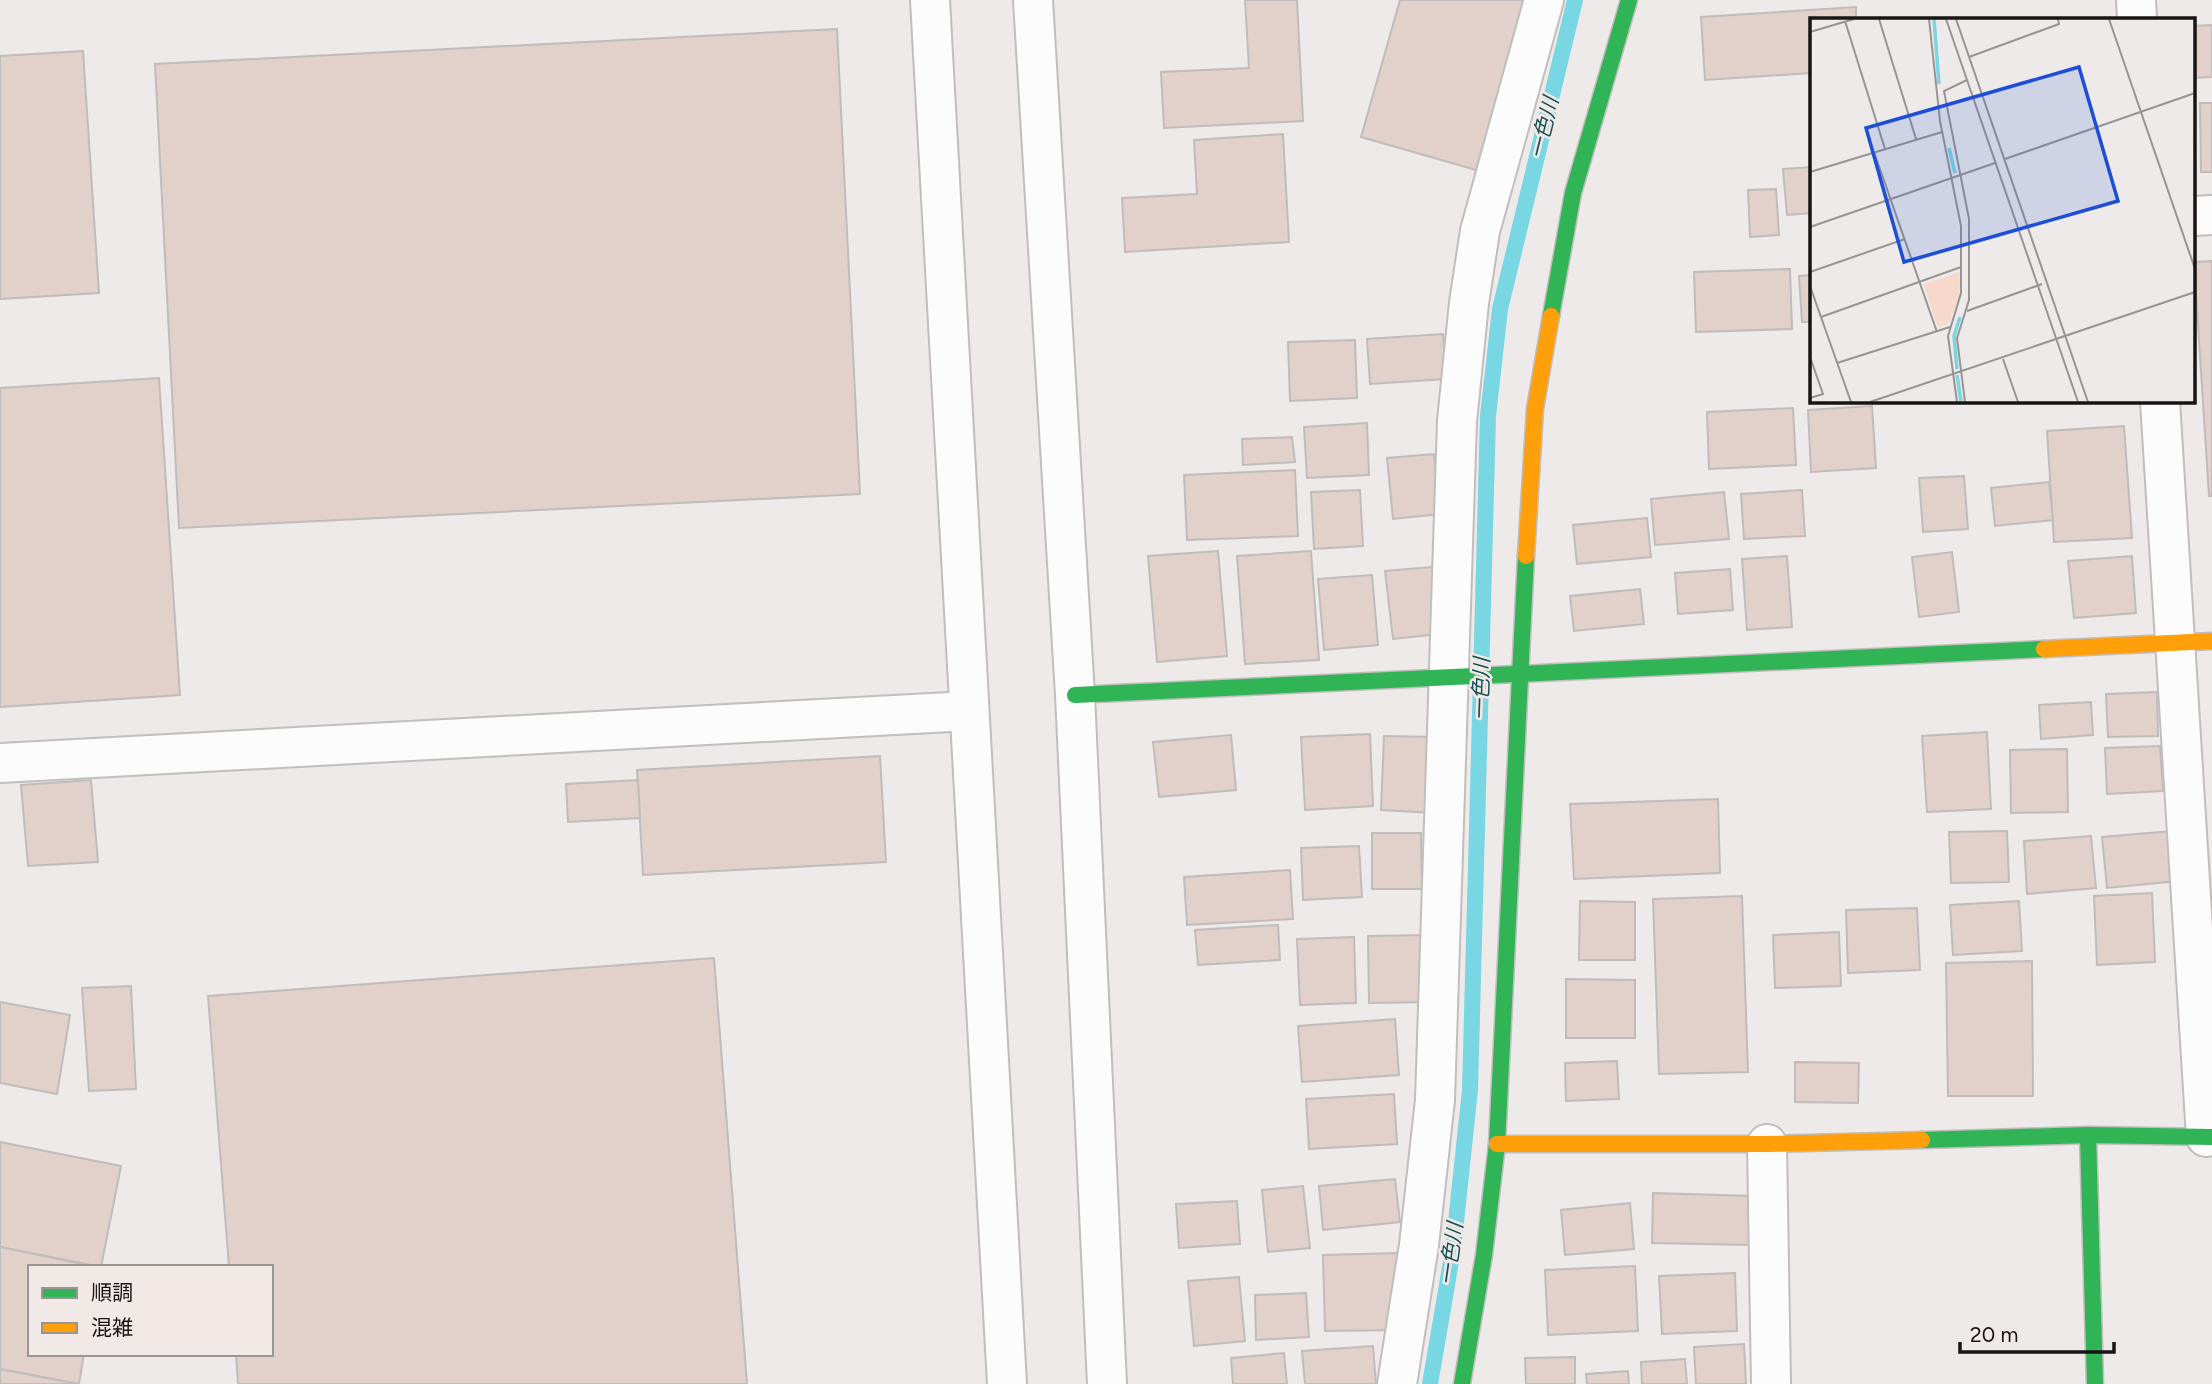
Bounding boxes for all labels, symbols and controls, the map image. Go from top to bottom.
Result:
inset map [1810,18,2194,402]
water label: 一色川 [1524,92,1564,161]
water label: 一色川 [1467,655,1494,721]
water label: 一色川 [1434,1219,1468,1287]
legend [28,1265,273,1356]
text: 順調 [91,1280,133,1305]
scale bar [1960,1310,2114,1354]
text: 混雑 [91,1315,133,1340]
text: 20 m [1970,1322,2018,1347]

